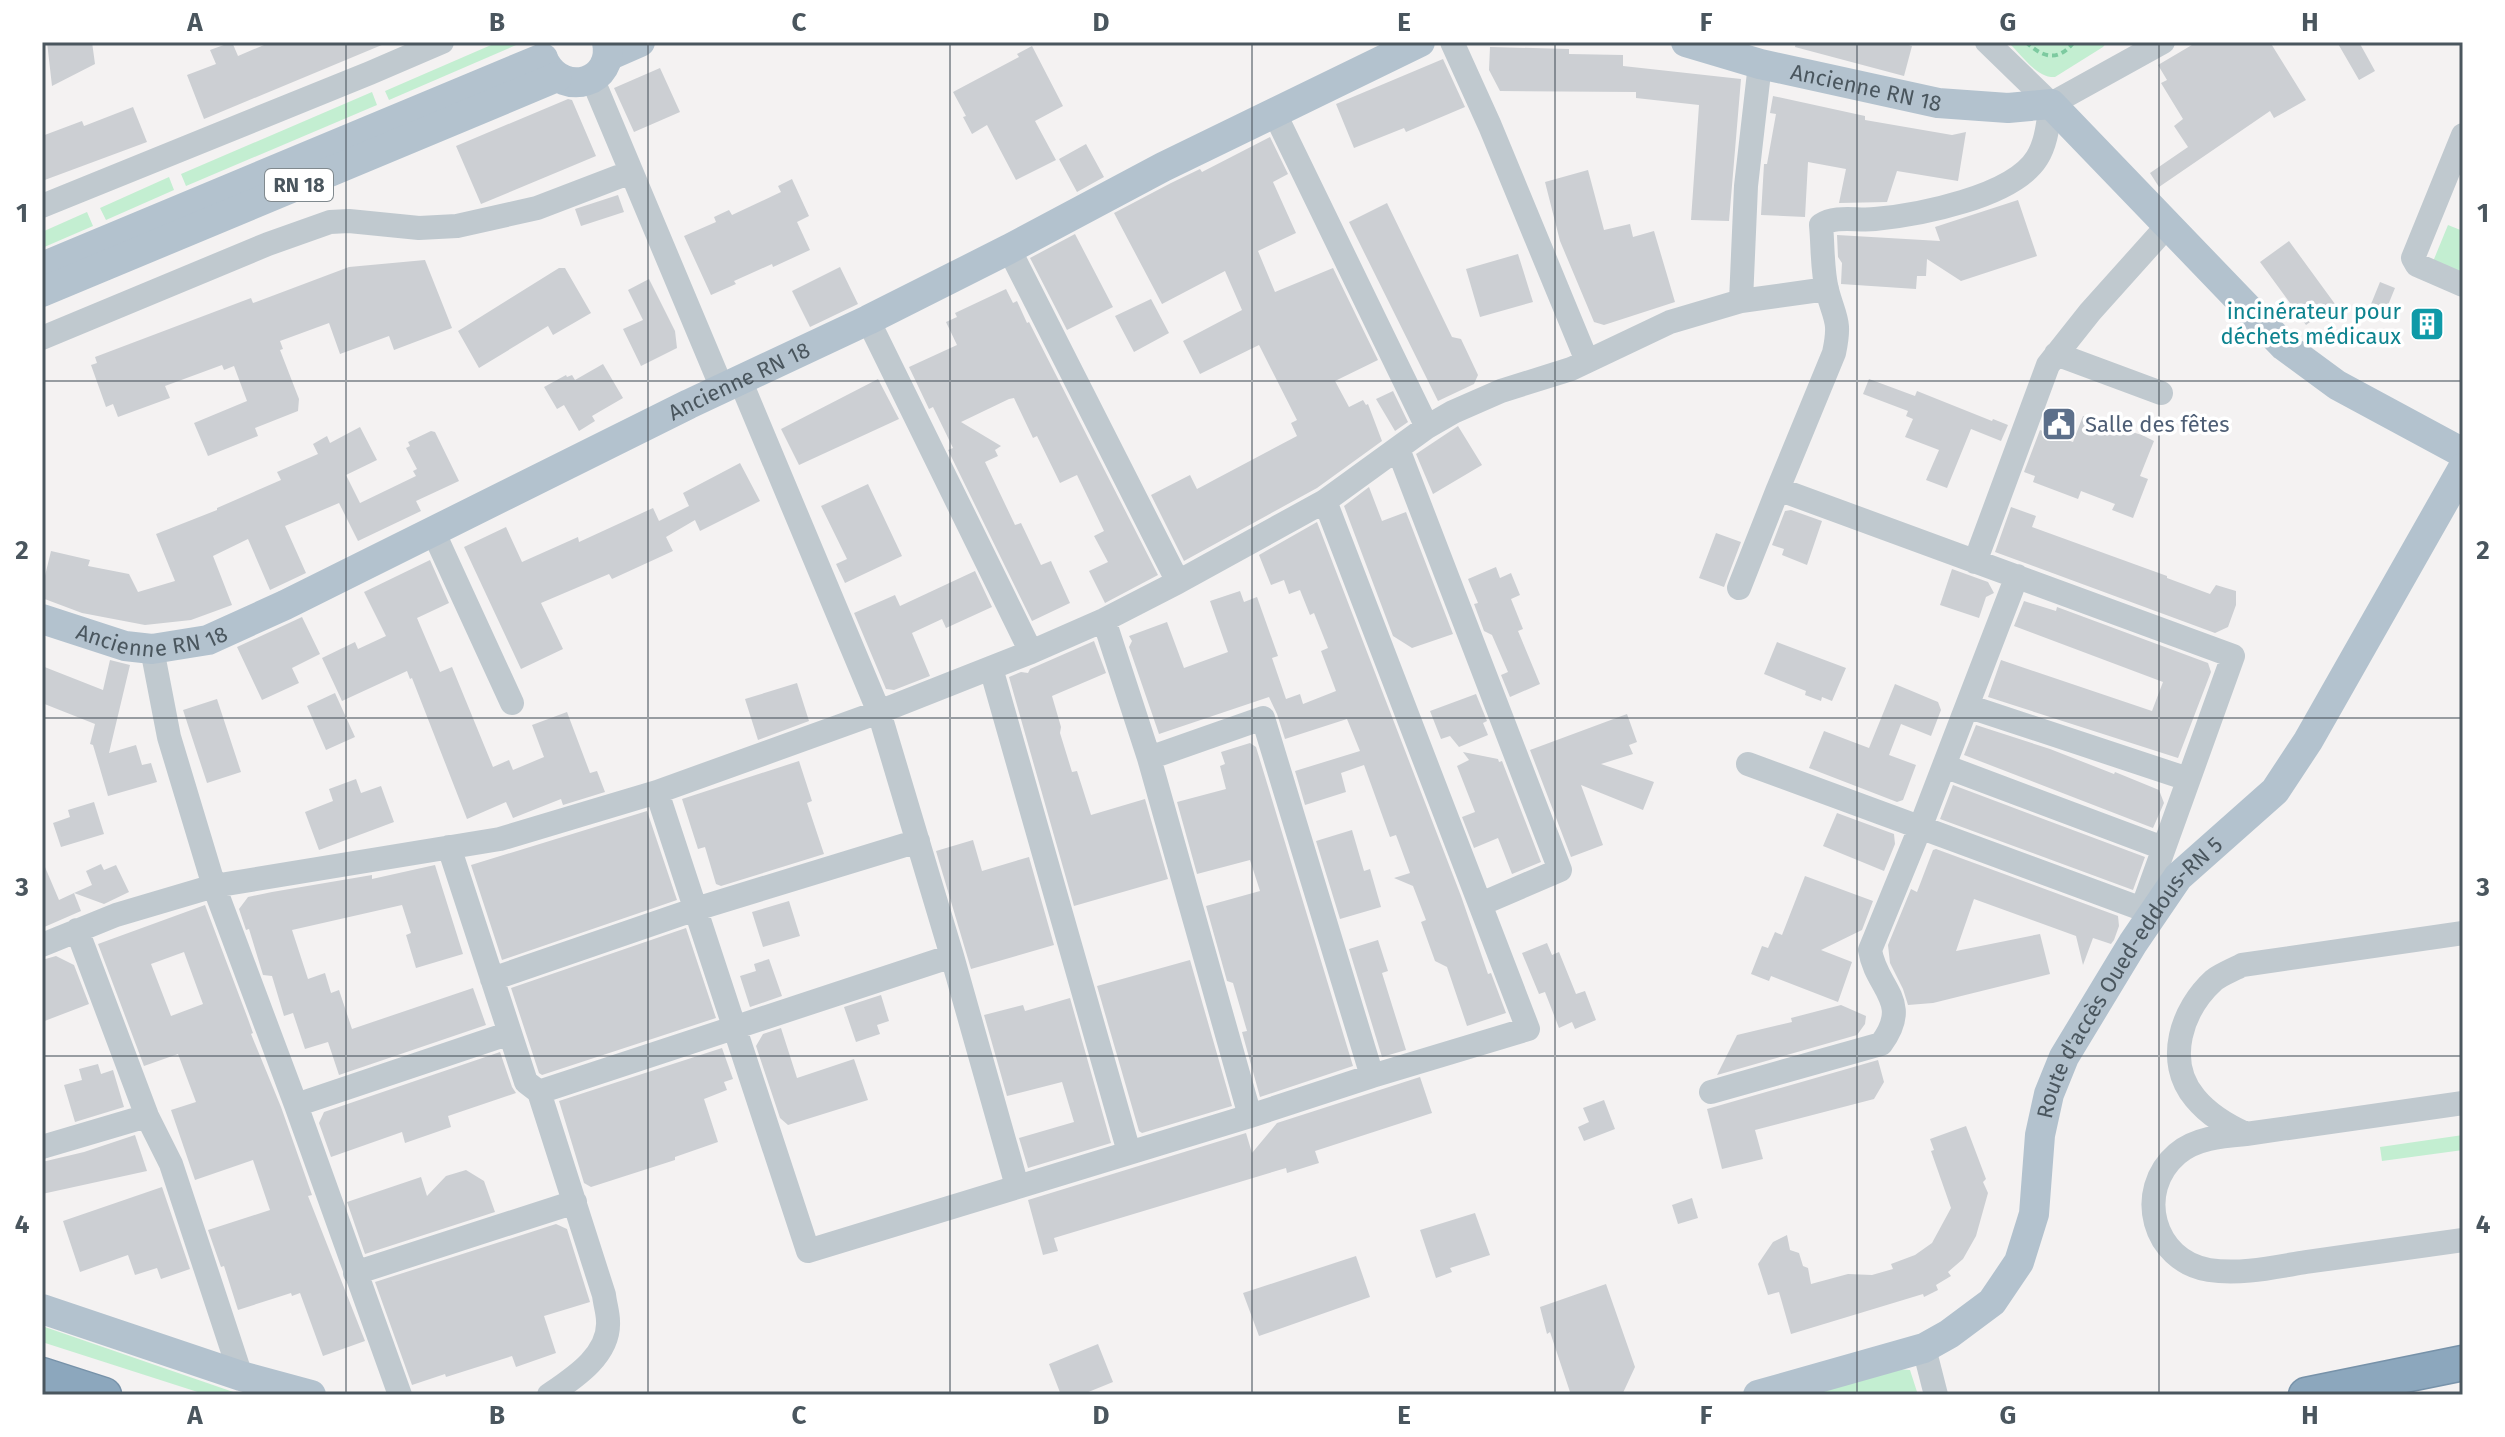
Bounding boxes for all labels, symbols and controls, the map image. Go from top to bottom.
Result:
text: A [186,7,203,38]
text: B [489,7,505,38]
text: C [792,7,807,38]
text: D [1093,7,1110,38]
text: E [1397,7,1411,38]
text: F [1700,7,1713,38]
text: G [2000,7,2016,38]
text: H [2301,7,2319,38]
street label: Ancienne RN 18 [1788,58,1944,117]
road number: RN 18 [265,169,333,201]
text: 1 [16,198,28,229]
text: 1 [2477,198,2489,229]
place label: incinérateur pour déchets médicaux [2220,298,2401,350]
building icon: incinérateur pour déchets médicaux [2408,305,2446,343]
street label: Ancienne RN 18 [663,336,814,426]
public building icon: Salle des fêtes [2040,405,2078,443]
place label: Salle des fêtes [2085,411,2230,438]
text: 2 [15,535,29,566]
text: 2 [2476,535,2490,566]
street label: Ancienne RN 18 [73,618,232,663]
street label: Route d'accès Oued-eddous-RN 5 [2031,831,2228,1121]
text: 3 [14,872,29,903]
text: 3 [2475,872,2490,903]
text: 4 [15,1209,30,1240]
text: 4 [2476,1209,2491,1240]
text: A [186,1400,203,1431]
text: B [489,1400,505,1431]
text: C [792,1400,807,1431]
text: D [1093,1400,1110,1431]
text: E [1397,1400,1411,1431]
text: F [1700,1400,1713,1431]
text: G [2000,1400,2016,1431]
text: H [2301,1400,2319,1431]

